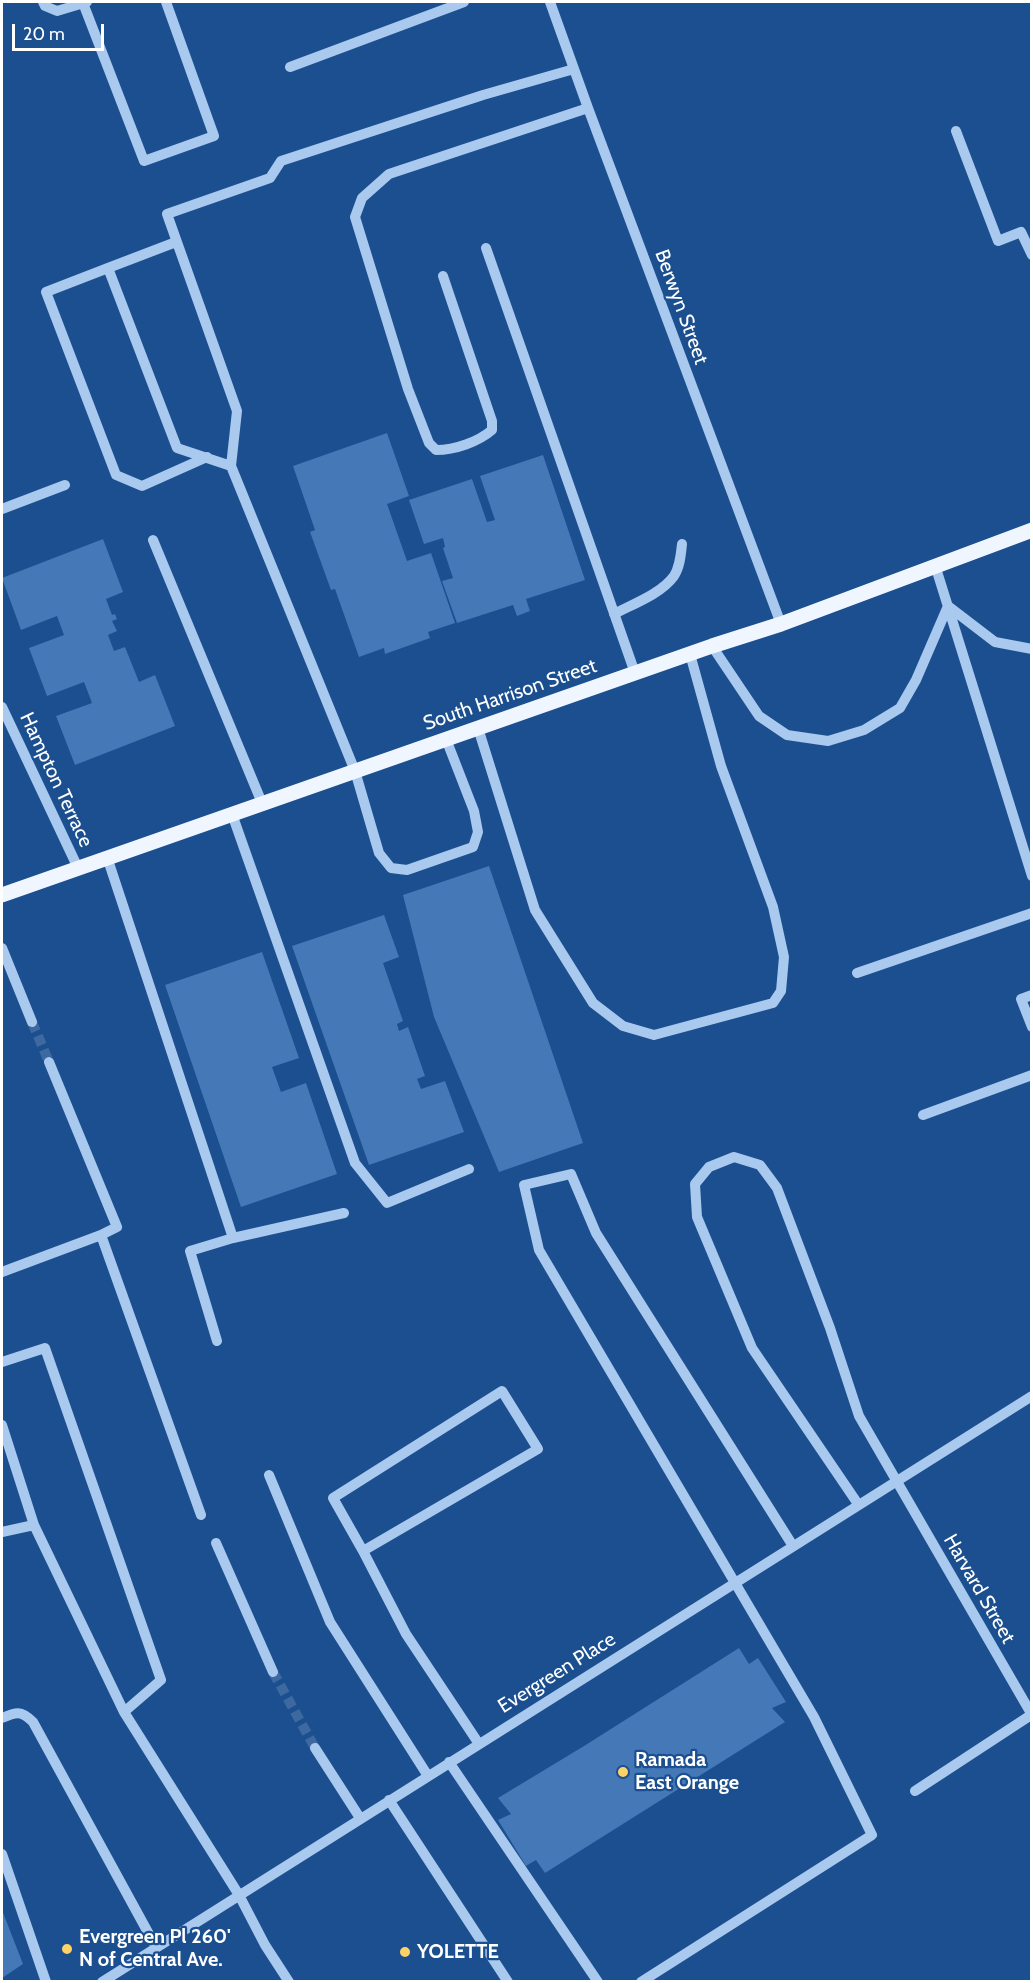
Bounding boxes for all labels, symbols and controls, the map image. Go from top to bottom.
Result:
scale bar [15,12,106,50]
text: 20 m [23,23,65,45]
street label: Berwyn Street [649,246,713,368]
street label: South Harrison Street [420,654,600,736]
street label: Hampton Terrace [14,709,98,851]
street label: Harvard Street [938,1530,1020,1648]
street label: Evergreen Place [494,1627,620,1719]
place label: Ramada East Orange [635,1748,739,1795]
marker: Ramada East Orange [616,1765,630,1779]
place label: Evergreen Pl 260' N of Central Ave. [79,1925,231,1972]
place label: YOLETTE [417,1940,499,1964]
marker: Evergreen Pl 260' N of Central Ave. [60,1942,74,1956]
marker: YOLETTE [398,1945,412,1959]

